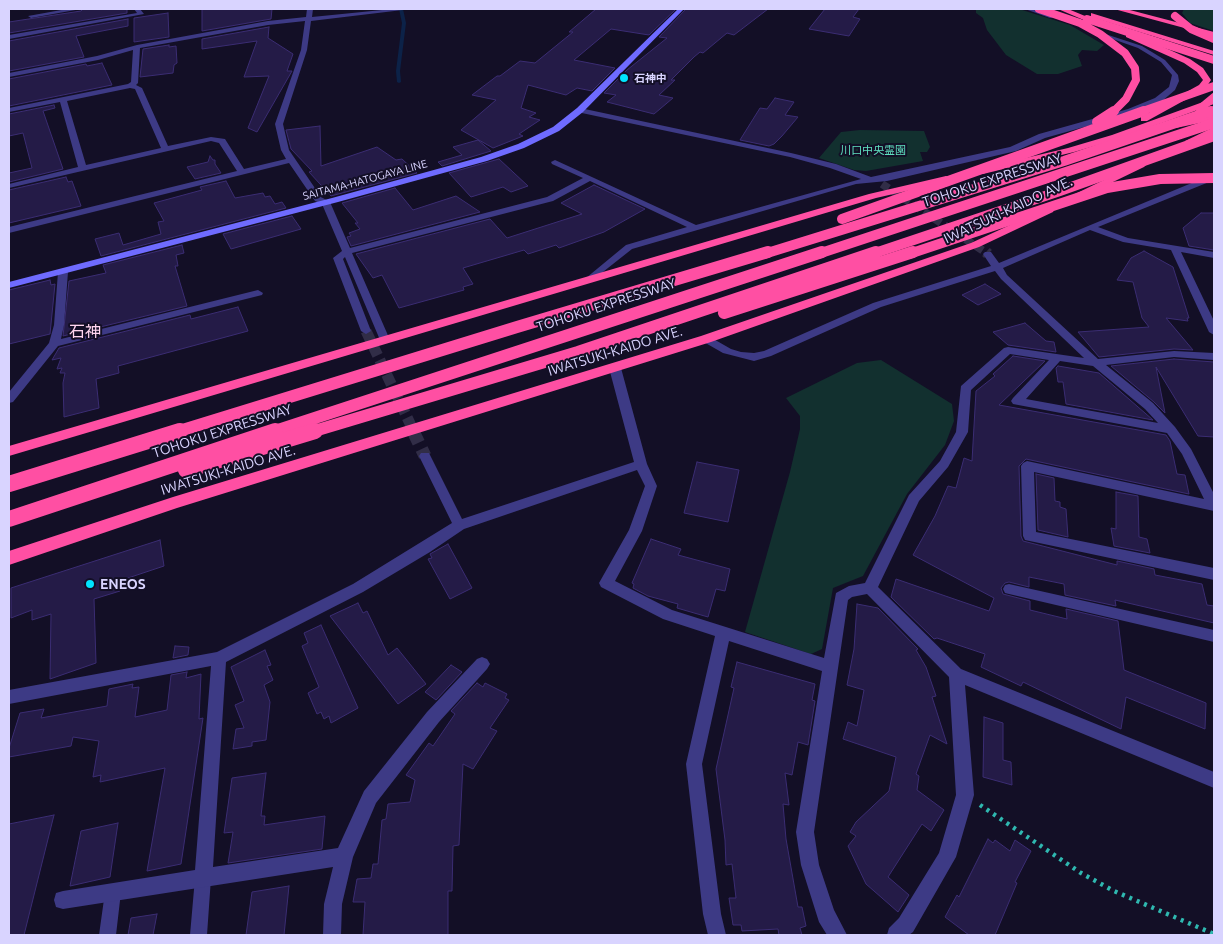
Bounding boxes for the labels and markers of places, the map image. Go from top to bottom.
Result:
place label: 石神中 [634,71,667,85]
marker: 石神中 [618,72,630,84]
place label: ENEOS [100,576,146,592]
marker: ENEOS [84,578,96,590]

